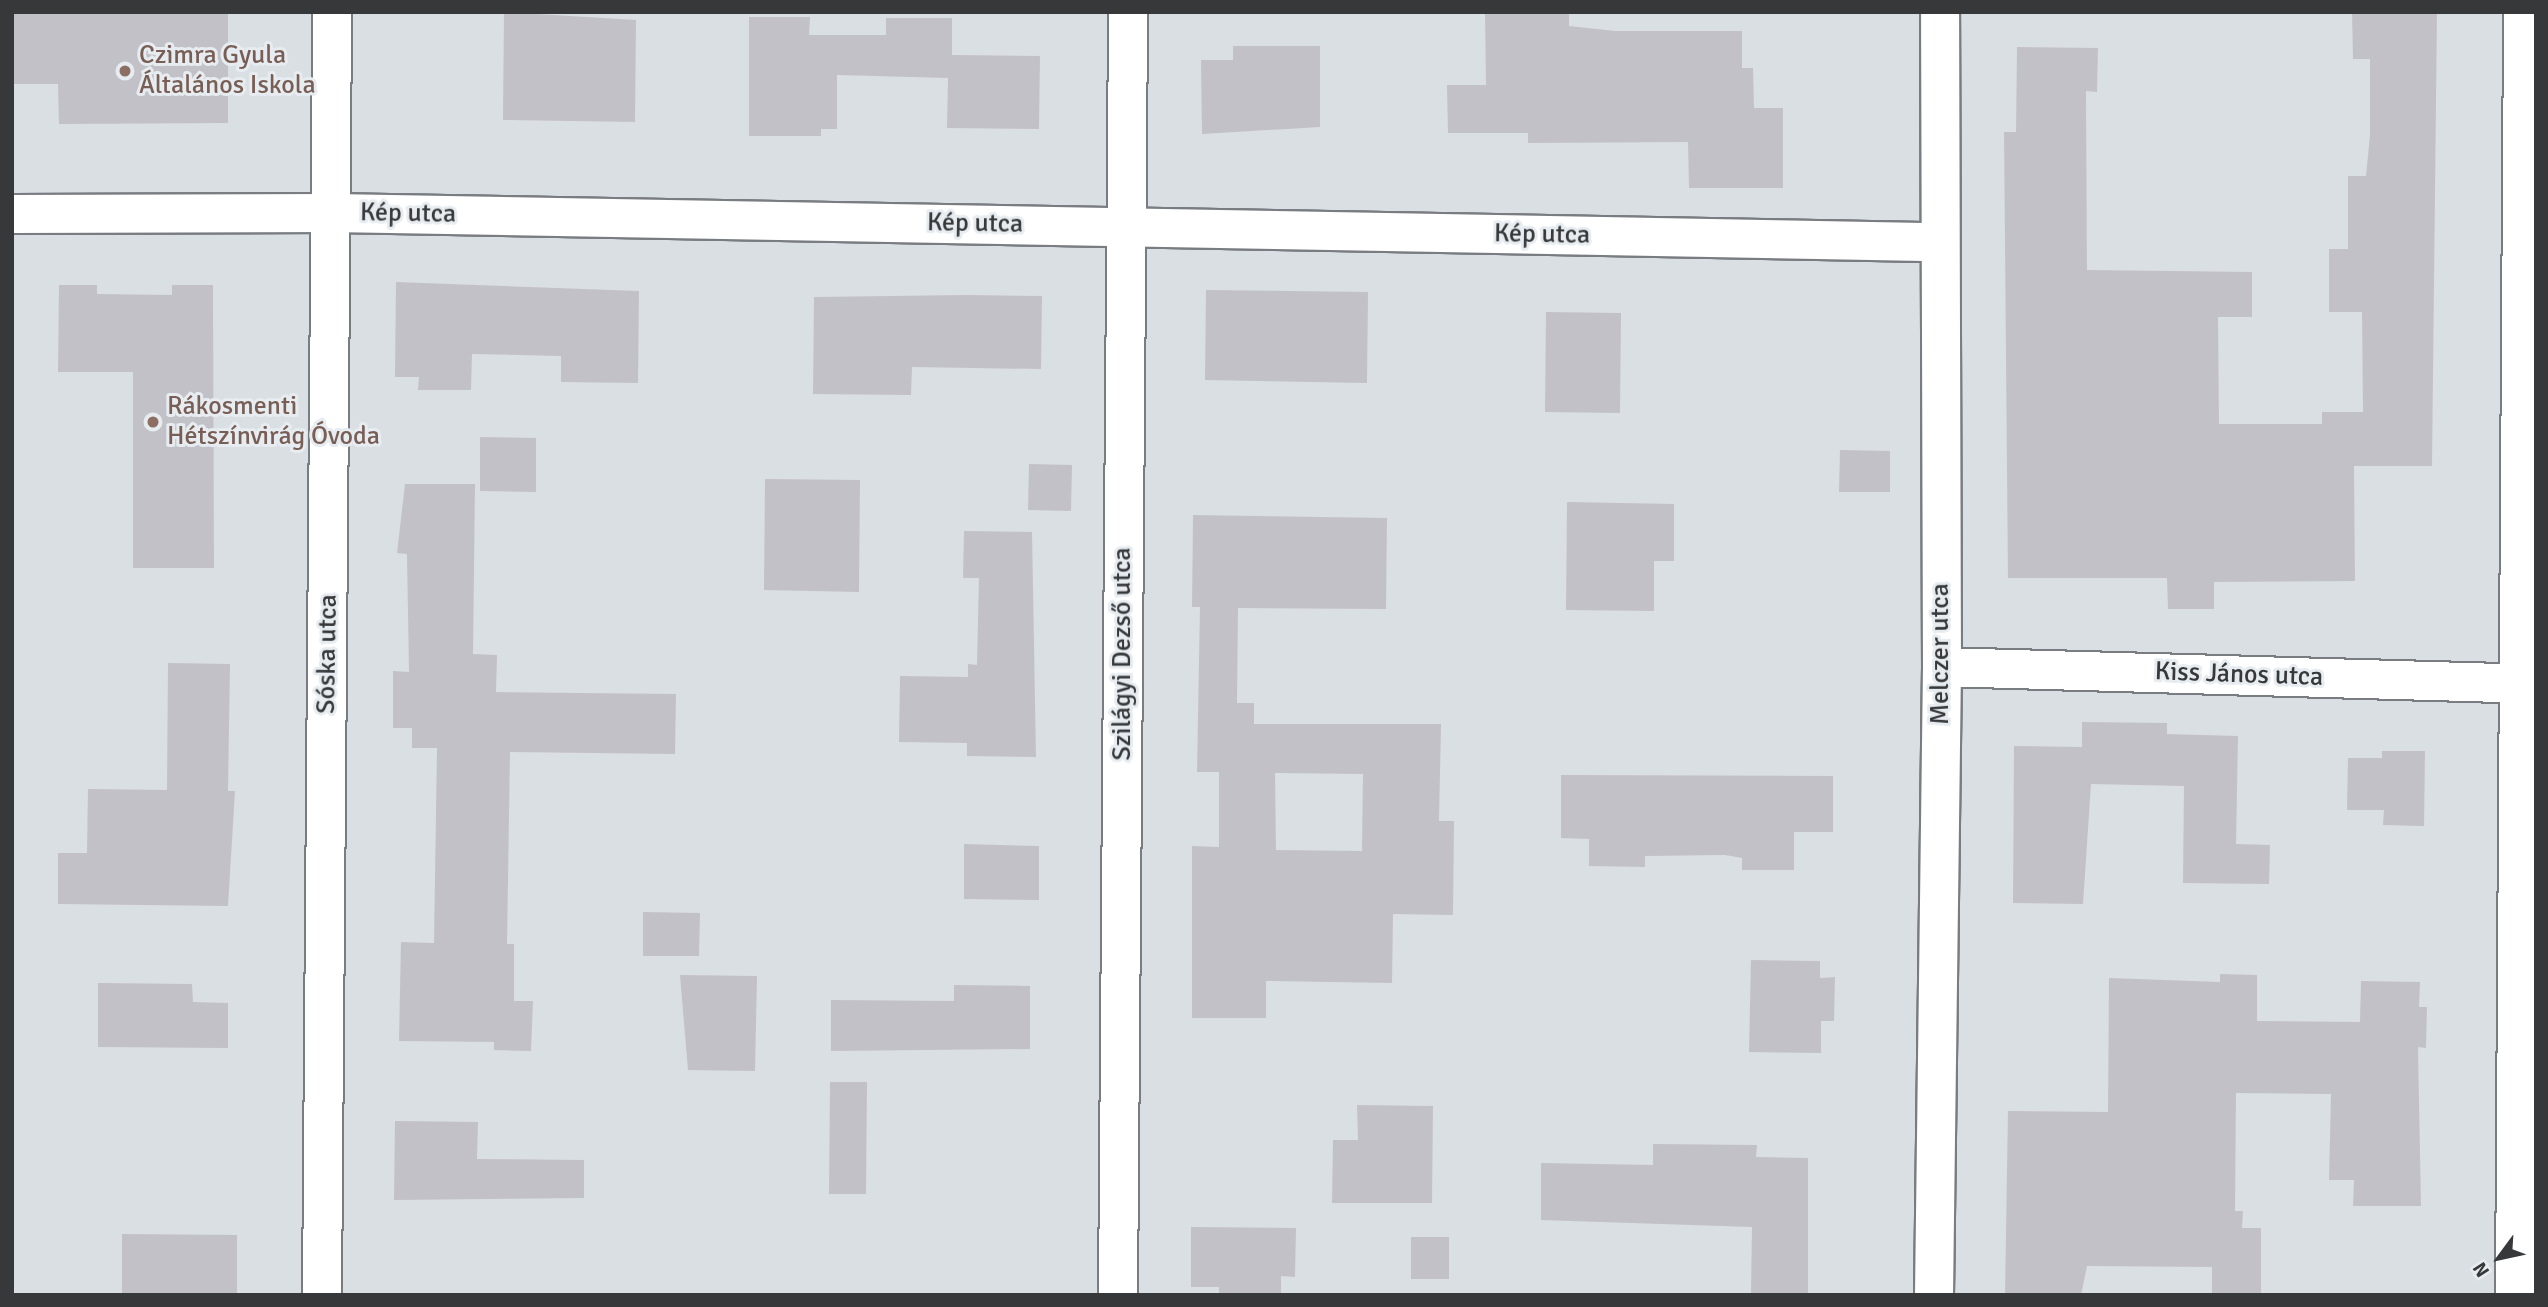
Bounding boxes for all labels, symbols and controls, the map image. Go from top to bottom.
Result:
place label: Czimra Gyula Általános Iskola [139,40,316,102]
marker: Czimra Gyula Általános Iskola [117,63,133,79]
street label: Kép utca [360,198,456,230]
street label: Kép utca [927,208,1023,240]
street label: Kép utca [1494,219,1590,251]
place label: Rákosmenti Hétszínvirág Óvoda [167,391,380,452]
marker: Rákosmenti Hétszínvirág Óvoda [145,414,161,430]
street label: Szilágyi Dezső utca [1107,547,1139,761]
street label: Melczer utca [1925,583,1957,725]
street label: Sóska utca [311,594,345,714]
street label: Kiss János utca [2154,656,2324,694]
north arrow [2464,1223,2534,1293]
text: N [2468,1257,2495,1282]

